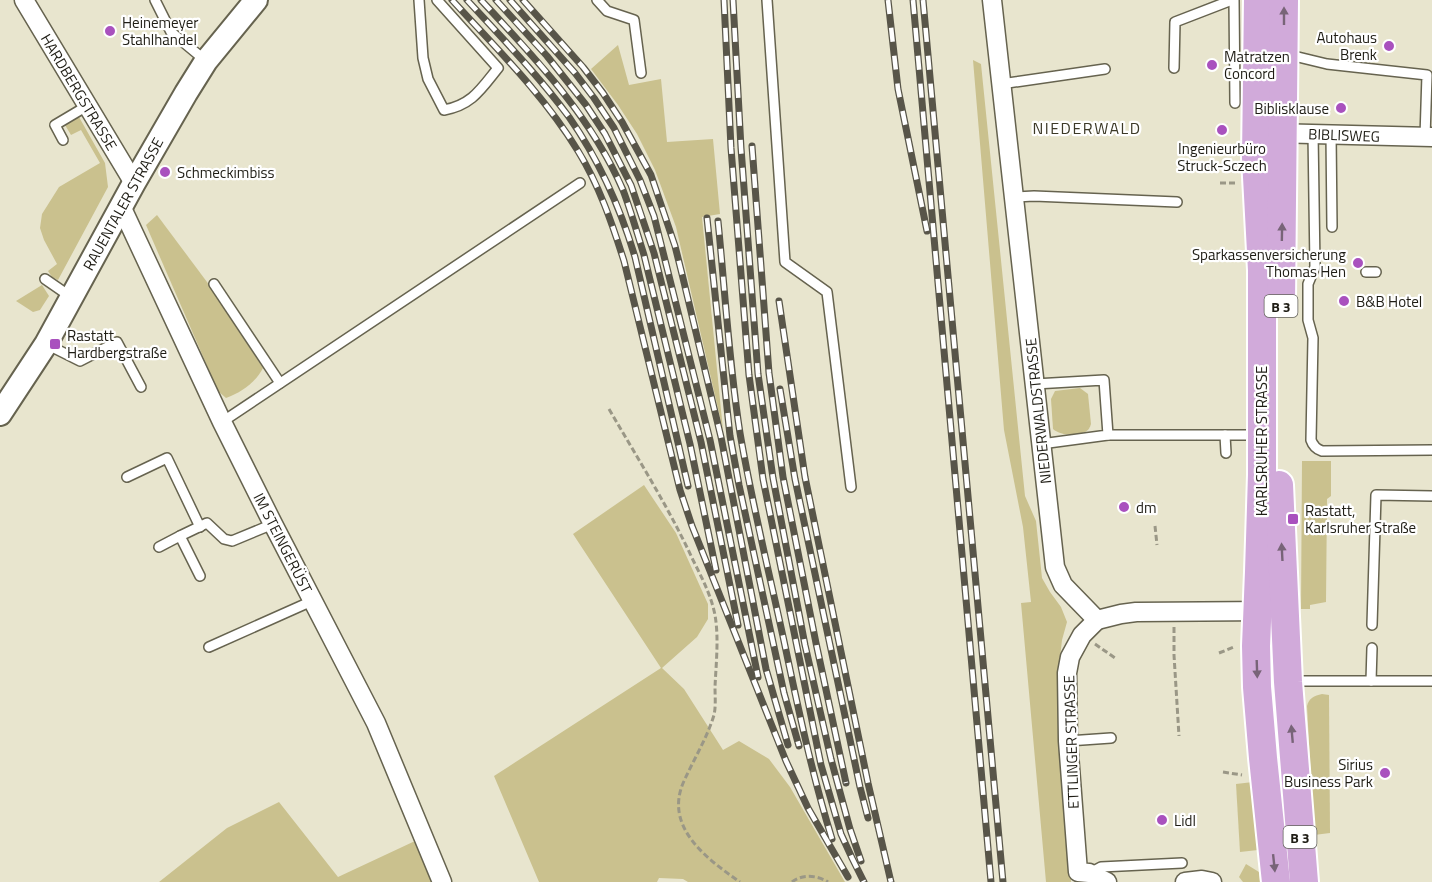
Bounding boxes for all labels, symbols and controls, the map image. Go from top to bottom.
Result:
one-way arrow [1279,6,1289,25]
place label: Heinemeyer Stahlhandel [122,11,198,51]
marker: Heinemeyer Stahlhandel [103,24,117,38]
place label: Autohaus Brenk [1316,26,1377,66]
street label: HARDBERGSTRASSE [35,29,123,155]
marker: Autohaus Brenk [1382,39,1396,53]
place label: Matratzen Concord [1224,45,1290,85]
marker: Matratzen Concord [1205,58,1219,72]
place label: Biblisklause [1254,97,1329,120]
marker: Biblisklause [1334,101,1348,115]
district label: NIEDERWALD [1033,116,1141,140]
street label: BIBLISWEG [1308,122,1380,148]
marker: Ingenieurbüro Struck-Sczech [1215,123,1229,137]
street label: RAUENTALER STRASSE [77,133,169,275]
place label: Ingenieurbüro Struck-Sczech [1177,137,1267,177]
place label: Schmeckimbiss [177,161,275,184]
marker: Schmeckimbiss [158,165,172,179]
one-way arrow [1277,222,1287,241]
place label: Sparkassenversicherung Thomas Hen [1192,243,1346,283]
marker: Sparkassenversicherung Thomas Hen [1351,256,1365,270]
place label: B&B Hotel [1356,290,1422,313]
marker: B&B Hotel [1337,294,1351,308]
road number: B 3 [1264,295,1298,317]
place label: Rastatt Hardbergstraße [67,324,167,364]
marker: Rastatt Hardbergstraße [48,337,62,351]
street label: NIEDERWALDSTRASSE [1019,337,1057,485]
street label: KARLSRUHER STRASSE [1250,366,1273,516]
street label: IM STEINGERÜST [248,489,318,597]
place label: dm [1136,496,1156,519]
place label: Rastatt, Karlsruher Straße [1305,499,1416,539]
marker: dm [1117,500,1131,514]
marker: Rastatt, Karlsruher Straße [1286,512,1300,526]
one-way arrow [1277,543,1286,562]
one-way arrow [1252,660,1261,679]
street label: ETTLINGER STRASSE [1057,675,1085,809]
one-way arrow [1288,724,1297,743]
place label: Sirius Business Park [1284,753,1373,793]
marker: Sirius Business Park [1378,766,1392,780]
place label: Lidl [1174,809,1196,832]
marker: Lidl [1155,813,1169,827]
road number: B 3 [1284,826,1316,848]
one-way arrow [1269,854,1279,873]

